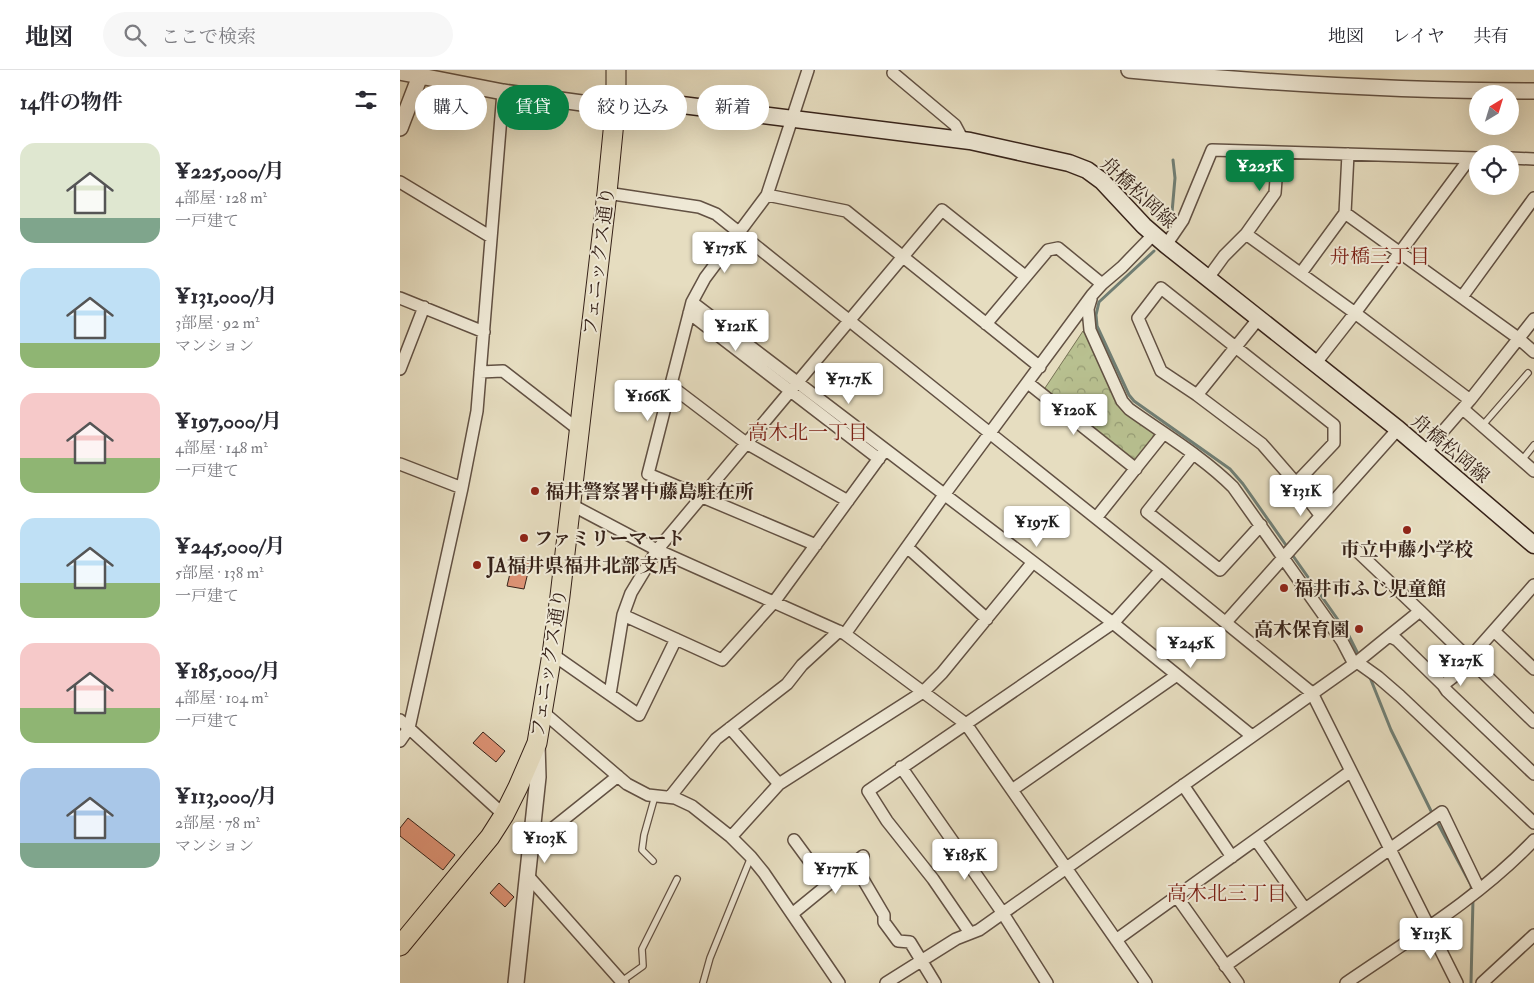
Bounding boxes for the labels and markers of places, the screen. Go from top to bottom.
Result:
pin: ¥225K [1225,150,1295,192]
pin: ¥175K [690,232,760,274]
pin: ¥121K [701,310,771,352]
pin: ¥71.7K [808,362,890,405]
pin: ¥166K [613,380,683,422]
pin: ¥120K [1039,394,1109,436]
pin: ¥131K [1266,474,1336,517]
place label: 福井警察署中藤島駐在所 [545,480,754,504]
marker: 福井警察署中藤島駐在所 [529,485,541,497]
pin: ¥197K [1002,506,1072,548]
marker: 市立中藤小学校 [1401,524,1413,536]
place label: ファミリーマート [534,527,686,551]
marker: ファミリーマート [518,532,530,544]
place label: 市立中藤小学校 [1340,538,1474,562]
place label: JA福井県福井北部支店 [486,554,678,578]
marker: JA福井県福井北部支店 [471,559,483,571]
place label: 福井市ふじ児童館 [1294,577,1446,601]
marker: 福井市ふじ児童館 [1278,582,1290,594]
place label: 高木保育園 [1254,618,1349,642]
marker: 高木保育園 [1353,623,1365,635]
pin: ¥245K [1156,626,1226,669]
pin: ¥127K [1426,644,1496,687]
pin: ¥103K [510,822,580,864]
pin: ¥185K [930,838,1000,881]
pin: ¥177K [801,852,871,895]
pin: ¥113K [1396,918,1466,960]

